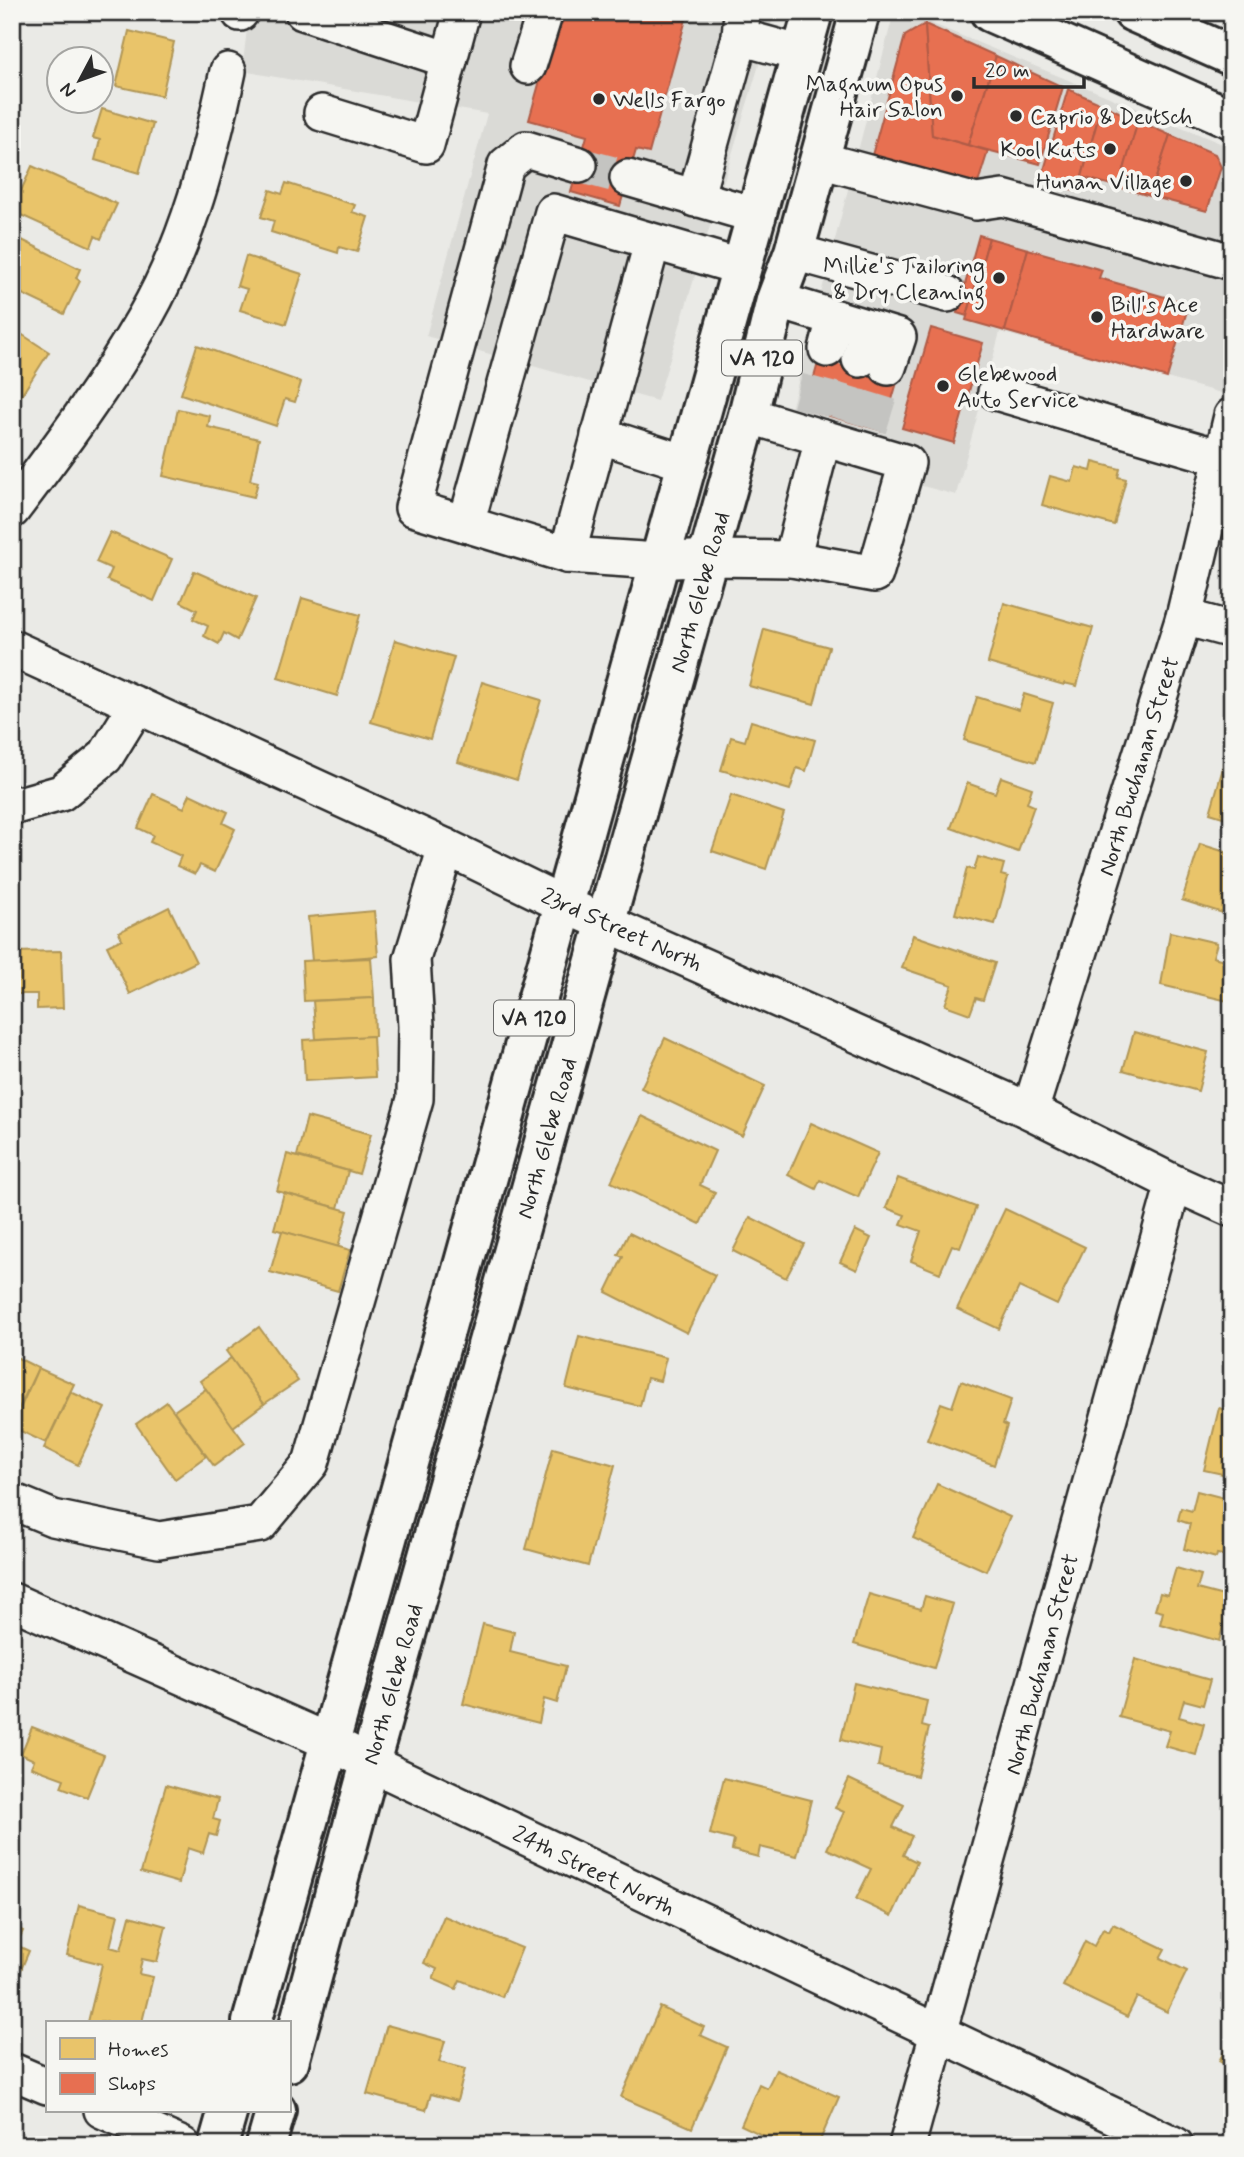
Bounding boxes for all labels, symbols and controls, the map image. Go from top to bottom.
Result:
north arrow [46,46,116,116]
scale bar [974,46,1085,90]
text: 20 m [985,57,1030,85]
place label: Magnum Opus Hair Salon [806,70,943,126]
text: N [55,77,82,103]
place label: Wells Fargo [613,86,726,116]
marker: Magnum Opus Hair Salon [949,88,965,104]
marker: Wells Fargo [591,91,607,107]
place label: Caprio & Deutsch [1030,103,1192,133]
marker: Caprio & Deutsch [1008,108,1024,124]
place label: Kool Kuts [1000,136,1096,166]
marker: Kool Kuts [1102,141,1118,157]
place label: Hunan Village [1036,168,1172,198]
marker: Hunan Village [1178,173,1194,189]
place label: Millie's Tailoring & Dry Cleaning [823,252,985,310]
marker: Millie's Tailoring & Dry Cleaning [991,270,1007,286]
place label: Bill's Ace Hardware [1111,291,1205,347]
marker: Bill's Ace Hardware [1089,309,1105,325]
road number: VA 120 [722,340,802,376]
place label: Glebewood Auto Service [957,360,1079,416]
marker: Glebewood Auto Service [935,378,951,394]
street label: North Glebe Road [664,509,738,677]
street label: North Buchanan Street [1092,653,1188,880]
street label: 23rd Street North [536,882,707,980]
road number: VA 120 [494,1000,574,1036]
street label: North Glebe Road [511,1055,585,1223]
street label: North Buchanan Street [999,1550,1087,1778]
street label: North Glebe Road [357,1601,431,1769]
street label: 24th Street North [507,1820,679,1924]
legend [46,2021,290,2112]
text: Homes [108,2036,168,2064]
text: Shops [108,2070,156,2098]

